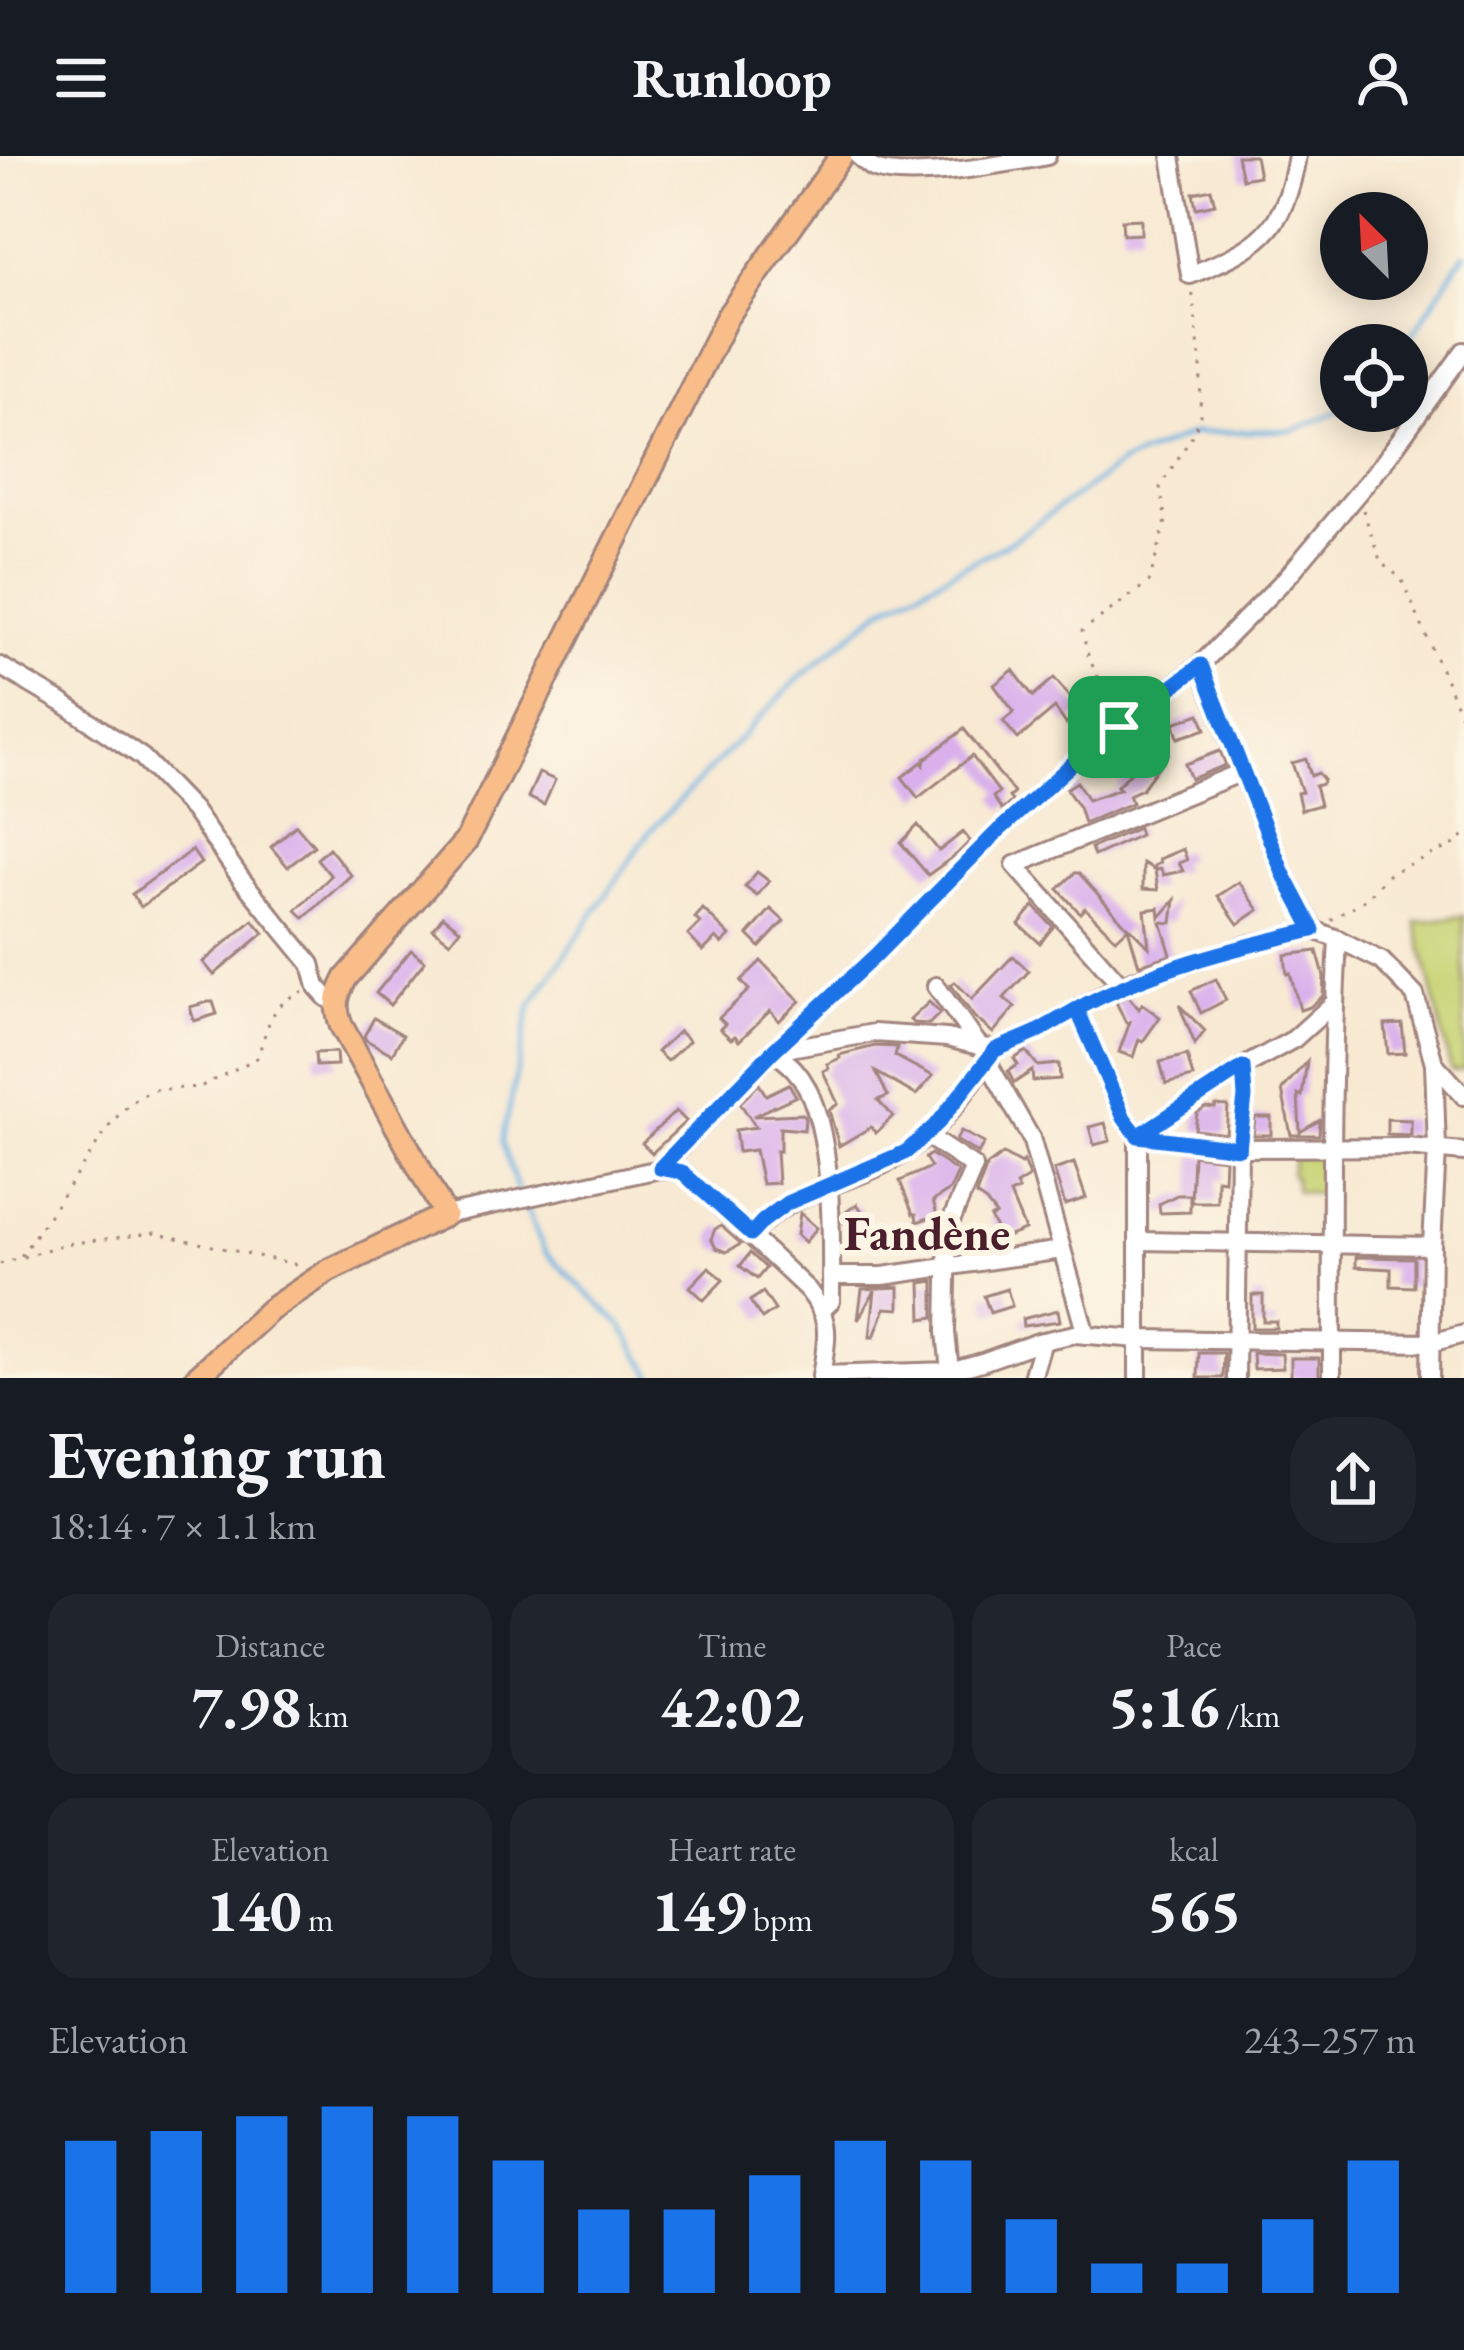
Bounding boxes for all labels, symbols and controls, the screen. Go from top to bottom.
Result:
text: Runloop [632,43,832,113]
icon: menu [48,45,114,111]
icon: person [1350,45,1416,111]
north arrow [1320,192,1428,300]
map controls [1320,192,1428,432]
button: locate [1320,324,1428,432]
pin [1068,676,1170,778]
icon: arrive [1086,694,1152,760]
district label: Fandène [844,1202,1010,1264]
text: Evening run [48,1412,386,1498]
button: share [1290,1417,1416,1543]
text: 18:14 · 7 × 1.1 km [48,1500,317,1551]
text: Distance [215,1624,325,1667]
text: Time [698,1624,766,1667]
text: Pace [1166,1624,1222,1667]
text: 7.98 [191,1667,301,1745]
text: 42:02 [660,1667,804,1745]
text: 5:16 [1107,1667,1220,1745]
text: km [301,1694,349,1737]
text: /km [1220,1694,1281,1737]
text: Elevation [211,1828,329,1871]
text: Heart rate [668,1828,796,1871]
text: kcal [1169,1828,1219,1871]
text: 140 [206,1871,301,1949]
text: 149 [651,1871,746,1949]
text: 565 [1146,1871,1242,1949]
text: m [301,1898,334,1941]
text: bpm [746,1898,813,1941]
text: Elevation [48,2014,188,2065]
text: 243–257 m [1244,2014,1416,2065]

